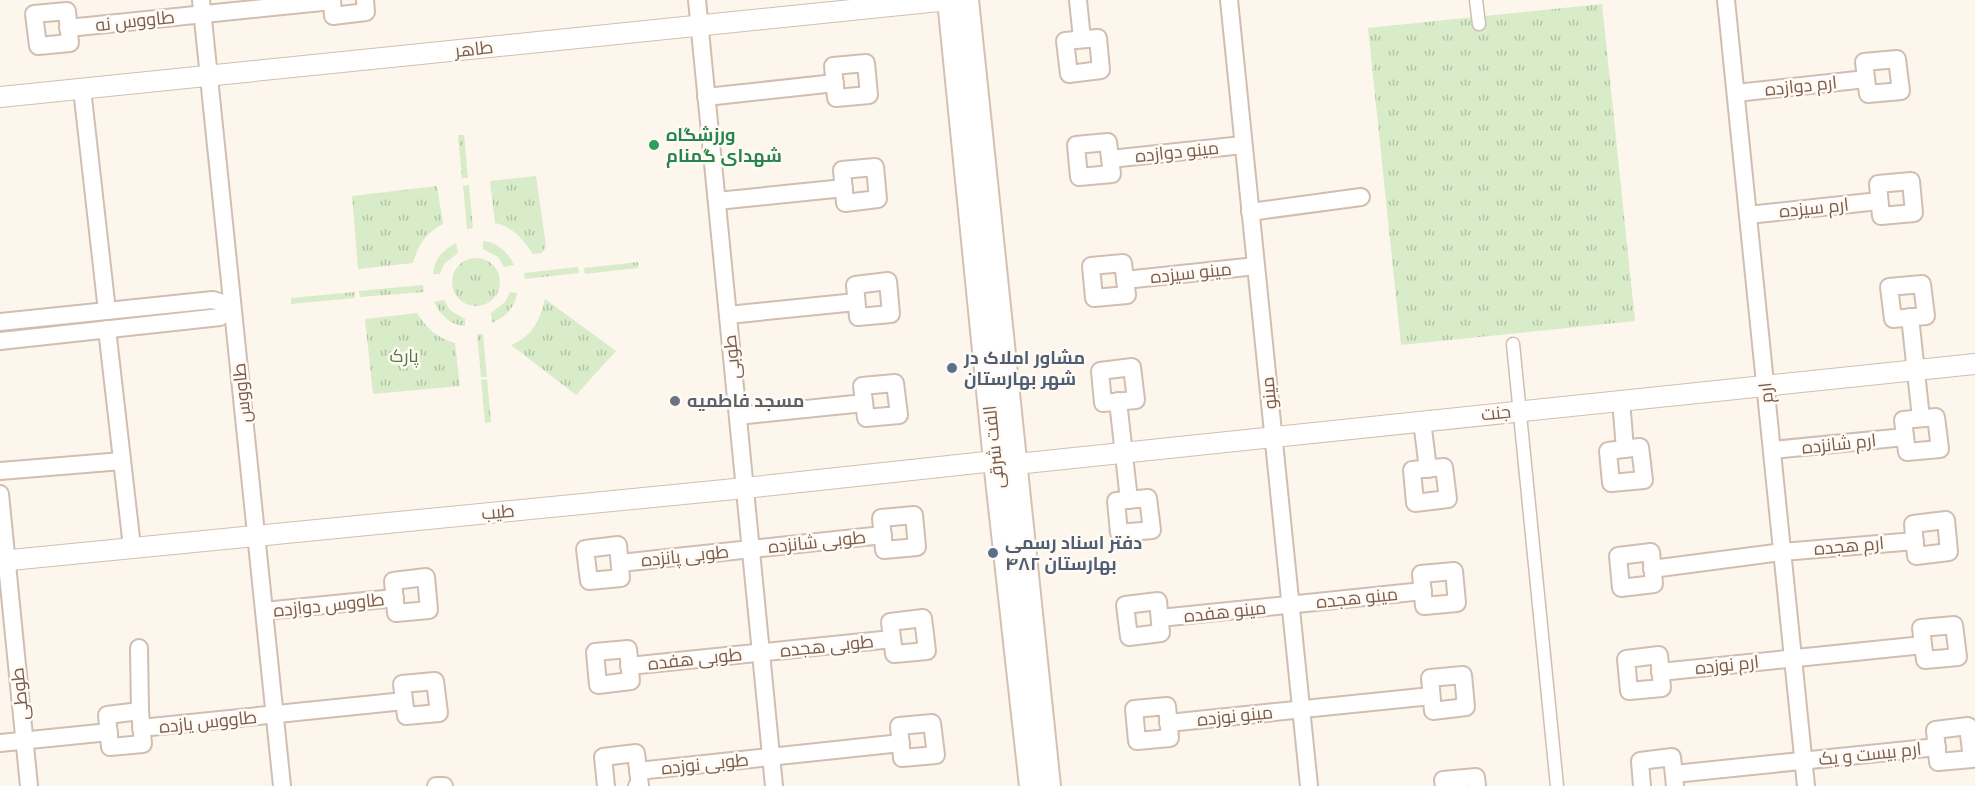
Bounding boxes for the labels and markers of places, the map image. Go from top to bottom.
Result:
place label: ورزشگاه شهدای گمنام [666,124,782,168]
marker: ورزشگاه شهدای گمنام [647,138,661,152]
place label: مشاور املاک در شهر بهارستان [963,347,1085,390]
marker: مشاور املاک در شهر بهارستان [945,361,959,375]
place label: مسجد فاطمیه [687,390,804,412]
marker: مسجد فاطمیه [668,394,682,408]
place label: دفتر اسناد رسمی ۴۸۲ بهارستان [1005,532,1142,575]
marker: دفتر اسناد رسمی ۴۸۲ بهارستان [986,546,1000,560]

